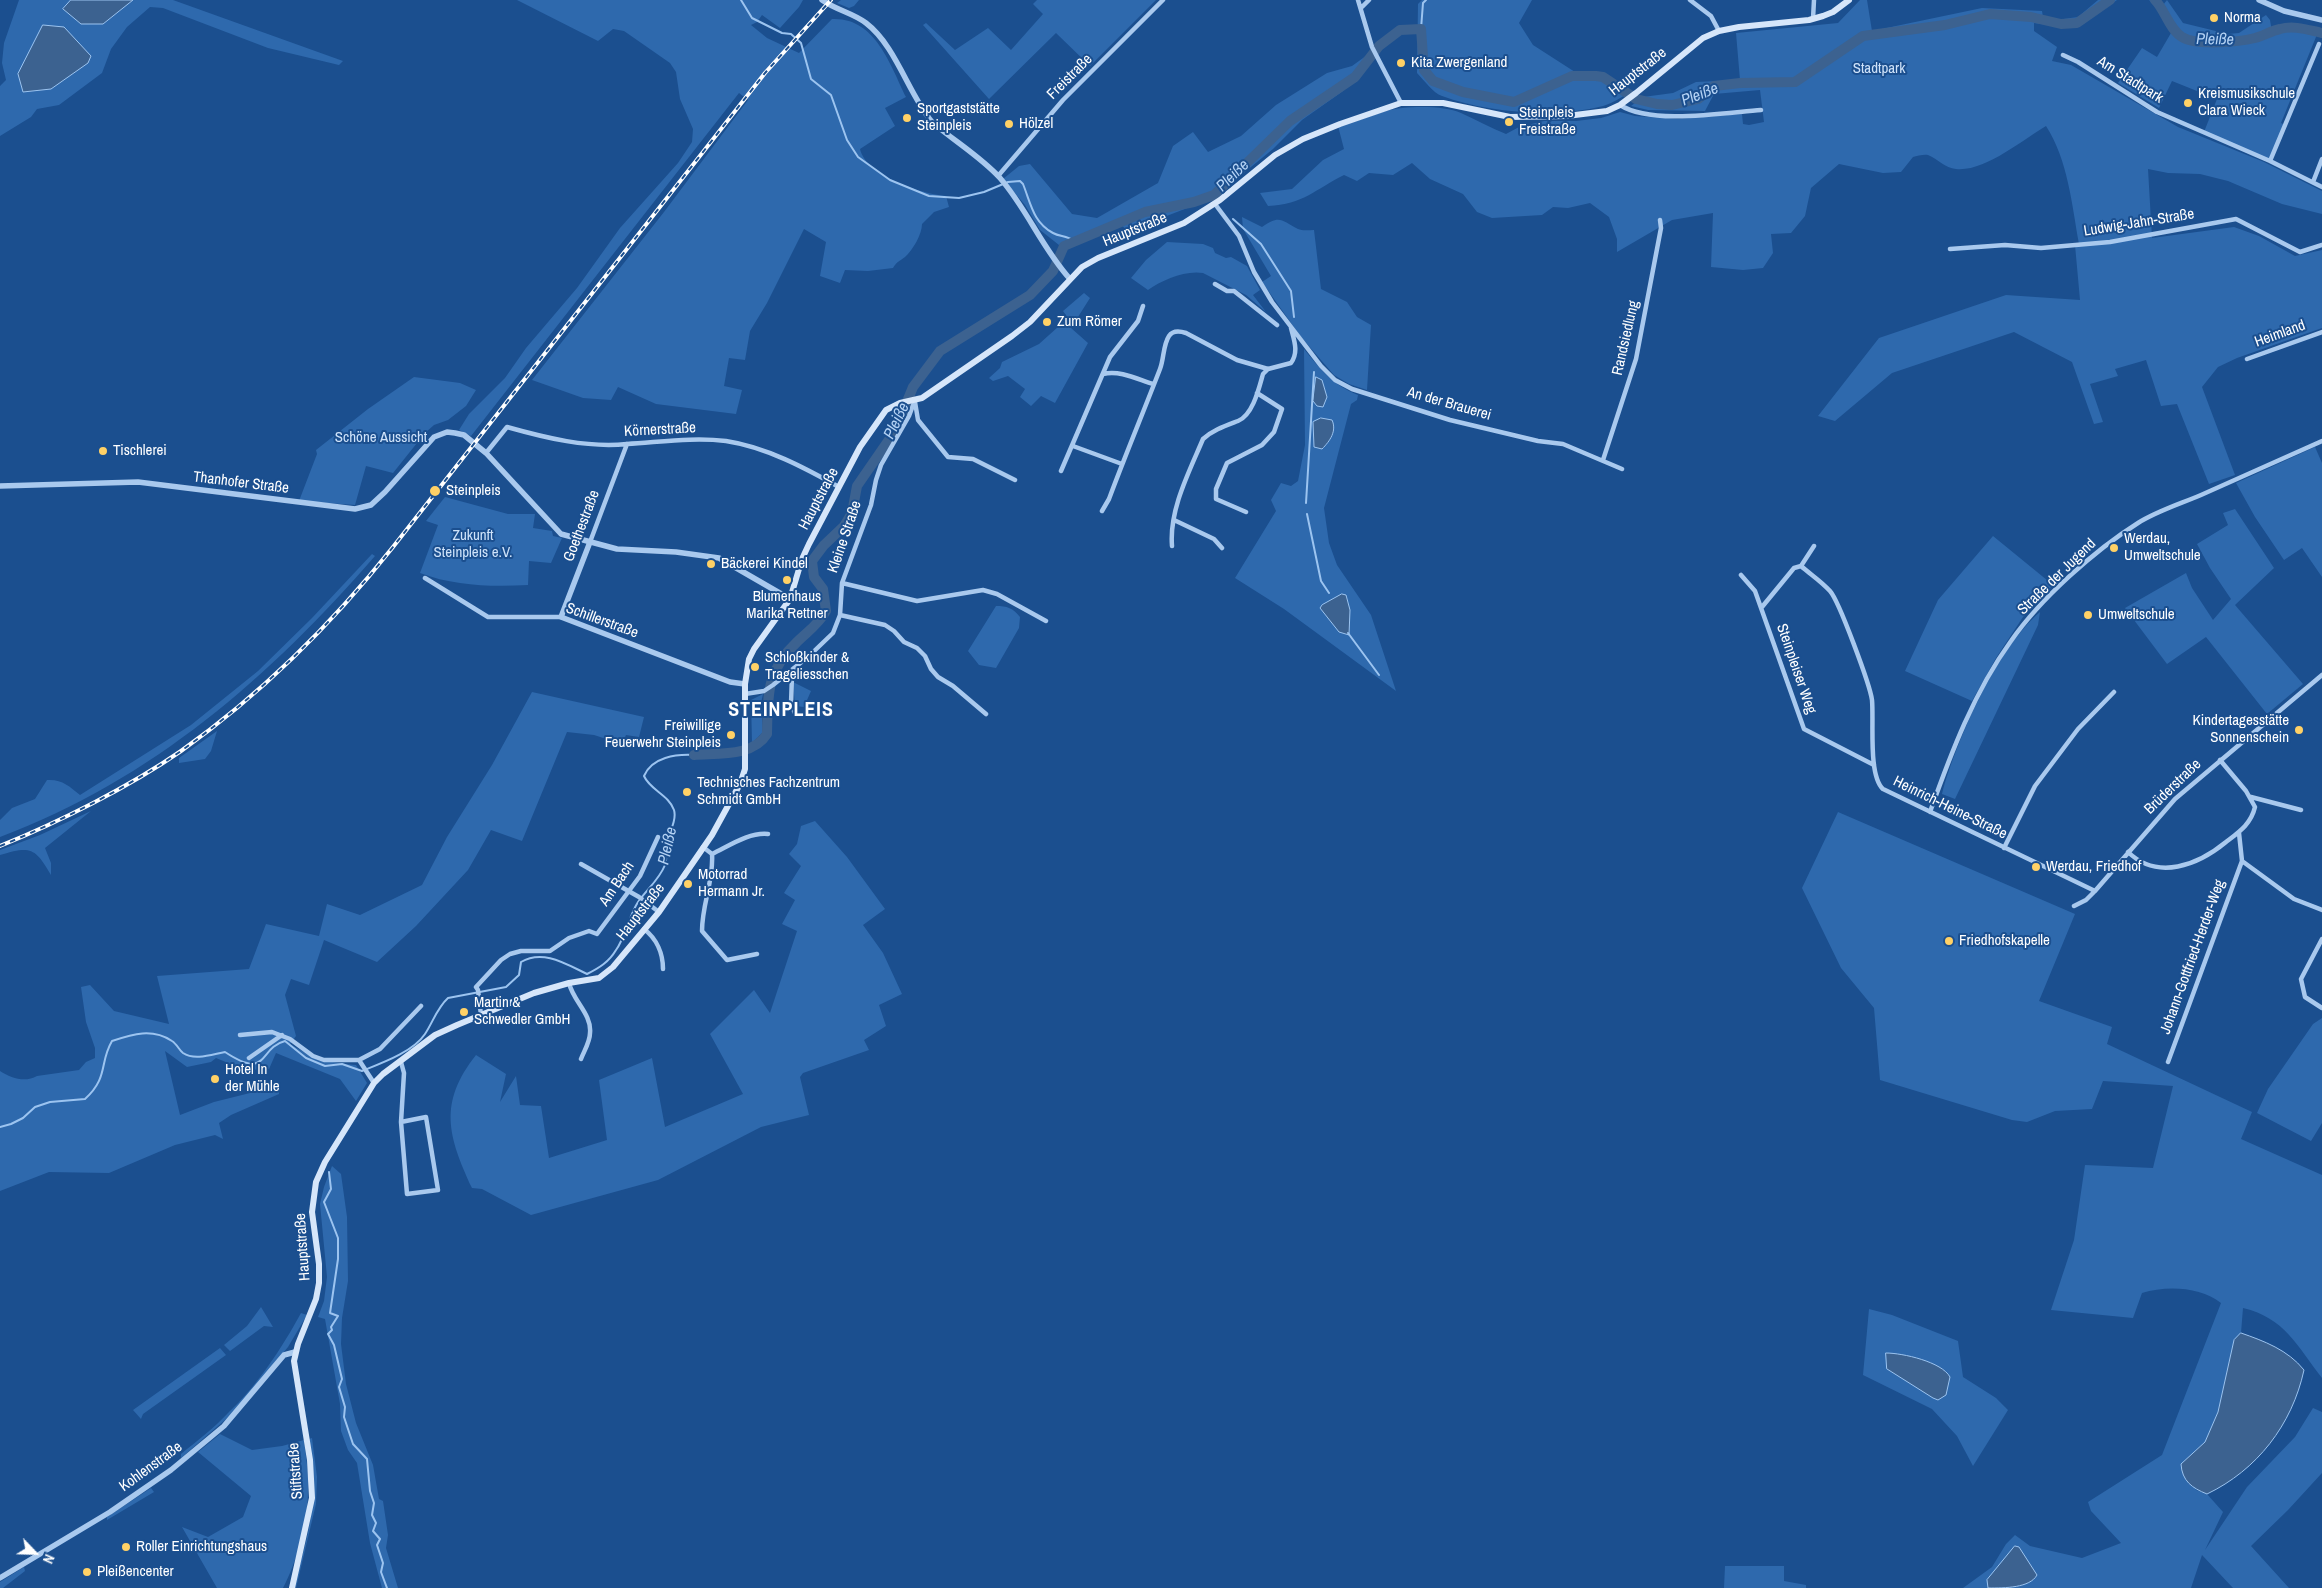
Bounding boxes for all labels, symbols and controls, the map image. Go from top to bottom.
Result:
place label: Norma [2224,9,2261,27]
marker: Norma [2208,12,2220,24]
water label: Pleiße [2196,30,2234,50]
street label: Hauptstraße [1606,44,1670,100]
street label: Freistraße [1044,51,1096,103]
street label: Am Stadtpark [2094,53,2166,107]
place label: Kita Zwergenland [1411,54,1507,72]
marker: Kita Zwergenland [1395,57,1407,69]
park label: Stadtpark [1853,60,1905,78]
water label: Pleiße [1679,79,1721,111]
place label: Kreismusikschule Clara Wieck [2198,85,2295,120]
marker: Kreismusikschule Clara Wieck [2182,97,2194,109]
place label: Sportgaststätte Steinpleis [917,100,1000,135]
place label: Steinpleis Freistraße [1519,104,1576,139]
marker: Sportgaststätte Steinpleis [901,112,913,124]
place label: Hölzel [1019,115,1053,133]
marker: Steinpleis Freistraße [1503,116,1515,128]
marker: Hölzel [1003,118,1015,130]
water label: Pleiße [1213,156,1253,196]
street label: Ludwig-Jahn-Straße [2083,205,2195,241]
street label: Hauptstraße [1100,209,1170,251]
street label: Randsiedlung [1609,299,1643,377]
place label: Zum Römer [1057,313,1122,331]
marker: Zum Römer [1041,316,1053,328]
street label: Heimland [2252,317,2308,351]
street label: An der Brauerei [1405,383,1493,425]
water label: Pleiße [880,400,914,442]
street label: Körnerstraße [624,419,696,441]
park label: Schöne Aussicht [335,429,427,447]
place label: Tischlerei [113,442,167,460]
marker: Tischlerei [97,445,109,457]
street label: Hauptstraße [795,465,843,533]
street label: Thanhofer Straße [192,468,290,498]
place label: Steinpleis [446,482,501,500]
marker: Steinpleis [428,484,442,498]
street label: Goethestraße [560,488,604,564]
street label: Kleine Straße [824,499,866,575]
park label: Zukunft Steinpleis e.V. [434,527,512,562]
place label: Werdau, Umweltschule [2124,530,2201,565]
street label: Straße der Jugend [2014,535,2100,619]
marker: Werdau, Umweltschule [2108,542,2120,554]
place label: Bäckerei Kindel [721,555,808,573]
marker: Bäckerei Kindel [705,558,717,570]
marker: Blumenhaus Marika Rettner [781,574,793,586]
place label: Blumenhaus Marika Rettner [746,588,828,623]
street label: Schillerstraße [563,600,641,642]
place label: Umweltschule [2098,606,2175,624]
marker: Umweltschule [2082,609,2094,621]
street label: Steinpleiser Weg [1772,622,1820,716]
place label: Schloßkinder & Trageliesschen [765,649,849,684]
marker: Schloßkinder & Trageliesschen [749,661,761,673]
district label: STEINPLEIS [727,699,835,723]
place label: Kindertagesstätte Sonnenschein [2193,712,2289,747]
place label: Freiwillige Feuerwehr Steinpleis [605,717,721,752]
marker: Kindertagesstätte Sonnenschein [2293,724,2305,736]
marker: Freiwillige Feuerwehr Steinpleis [725,729,737,741]
street label: Brüderstraße [2141,756,2205,818]
street label: Heinrich-Heine-Straße [1890,773,2010,843]
place label: Technisches Fachzentrum Schmidt GmbH [697,774,840,809]
marker: Technisches Fachzentrum Schmidt GmbH [681,786,693,798]
water label: Pleiße [654,825,682,867]
street label: Am Bach [596,858,638,910]
place label: Werdau, Friedhof [2046,858,2142,876]
marker: Werdau, Friedhof [2030,861,2042,873]
place label: Motorrad Hermann Jr. [698,866,765,901]
street label: Johann-Gottfried-Herder-Weg [2157,877,2229,1037]
marker: Motorrad Hermann Jr. [682,878,694,890]
street label: Hauptstraße [613,880,669,944]
place label: Friedhofskapelle [1959,932,2050,950]
marker: Friedhofskapelle [1943,935,1955,947]
place label: Martin & Schwedler GmbH [474,994,570,1029]
marker: Martin & Schwedler GmbH [458,1006,470,1018]
place label: Hotel In der Mühle [225,1061,280,1096]
marker: Hotel In der Mühle [209,1073,221,1085]
street label: Hauptstraße [292,1213,314,1281]
street label: Kohlenstraße [116,1438,186,1496]
street label: Stiftstraße [285,1442,307,1500]
north arrow [10,1528,60,1578]
place label: Roller Einrichtungshaus [136,1538,267,1556]
marker: Roller Einrichtungshaus [120,1541,132,1553]
text: N [39,1552,59,1567]
place label: Pleißencenter [97,1563,174,1581]
marker: Pleißencenter [81,1566,93,1578]

